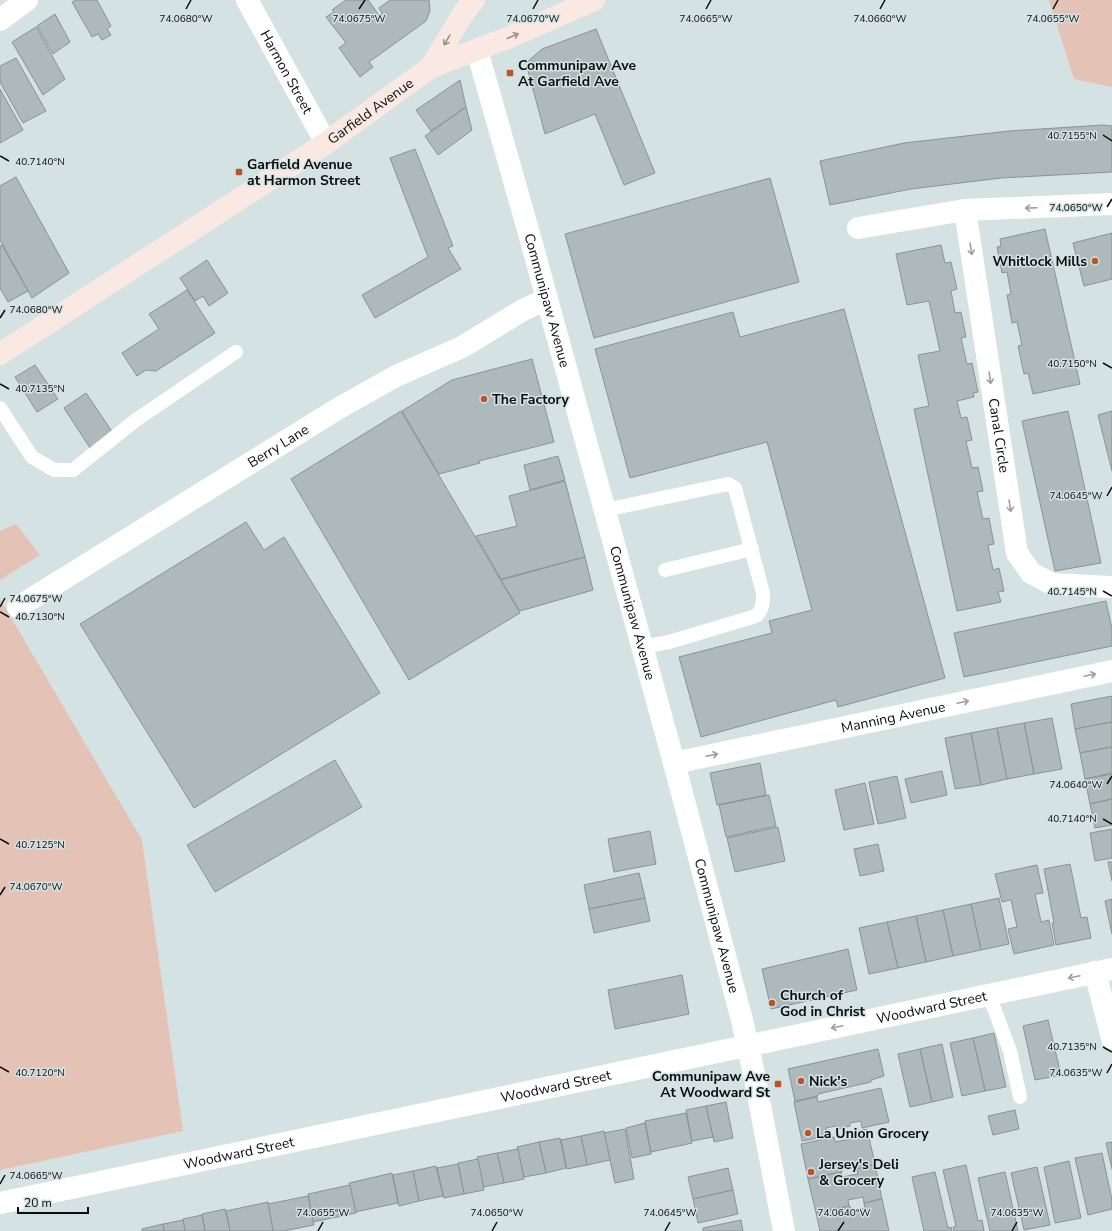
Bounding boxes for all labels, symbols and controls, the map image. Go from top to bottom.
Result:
text: 74.0680°W [159,12,213,26]
text: 74.0675°W [332,12,386,26]
text: 74.0670°W [506,12,560,26]
text: 74.0665°W [679,12,733,26]
text: 74.0660°W [853,12,907,26]
text: 74.0655°W [1026,12,1080,26]
street label: Harmon Street [255,27,317,117]
one-way arrow [506,32,518,39]
one-way arrow [443,34,451,46]
place label: Communipaw Ave At Garfield Ave [518,56,636,91]
marker: Communipaw Ave At Garfield Ave [505,68,515,78]
street label: Garfield Avenue [324,74,417,149]
text: 40.7155°N [1047,129,1097,143]
text: 40.7140°N [15,155,65,169]
place label: Garfield Avenue at Harmon Street [247,155,361,190]
marker: Garfield Avenue at Harmon Street [234,167,244,177]
text: 74.0650°W [1049,201,1103,215]
one-way arrow [1025,204,1038,211]
street label: Communipaw Avenue [519,231,574,370]
one-way arrow [967,242,975,255]
place label: Whitlock Mills [993,252,1087,271]
marker: Whitlock Mills [1090,256,1100,266]
text: 74.0680°W [9,303,63,317]
text: 40.7150°N [1047,357,1097,371]
one-way arrow [987,371,995,384]
text: 40.7135°N [15,382,65,396]
place label: The Factory [492,390,569,409]
marker: The Factory [479,394,489,404]
street label: Canal Circle [984,397,1014,474]
street label: Berry Lane [244,420,313,472]
text: 74.0645°W [1049,489,1103,503]
one-way arrow [1006,499,1014,512]
street label: Communipaw Avenue [605,544,660,682]
text: 40.7145°N [1047,585,1097,599]
text: 74.0675°W [9,592,63,606]
text: 40.7130°N [15,610,65,624]
one-way arrow [1083,671,1096,679]
street label: Manning Avenue [839,697,947,738]
one-way arrow [956,697,969,705]
one-way arrow [705,750,718,758]
text: 74.0640°W [1049,778,1103,792]
text: 40.7140°N [1047,812,1097,826]
text: 40.7125°N [15,838,65,852]
street label: Communipaw Avenue [690,857,743,995]
text: 74.0670°W [9,880,63,894]
one-way arrow [1068,973,1081,981]
place label: Church of God in Christ [780,986,866,1021]
street label: Woodward Street [875,987,989,1028]
marker: Church of God in Christ [767,998,777,1008]
one-way arrow [831,1024,844,1032]
text: 40.7135°N [1047,1040,1097,1054]
text: 40.7120°N [15,1066,65,1080]
street label: Woodward Street [499,1066,613,1107]
text: 74.0635°W [1049,1066,1103,1080]
place label: Communipaw Ave At Woodward St [652,1067,771,1102]
place label: Nick's [809,1072,848,1091]
marker: Nick's [796,1076,806,1086]
marker: Communipaw Ave At Woodward St [773,1079,783,1089]
place label: La Union Grocery [816,1124,929,1143]
marker: La Union Grocery [803,1128,813,1138]
street label: Woodward Street [182,1132,296,1174]
place label: Jersey's Deli & Grocery [818,1155,899,1190]
marker: Jersey's Deli & Grocery [806,1167,816,1177]
text: 74.0665°W [9,1169,63,1183]
scale bar [18,1189,88,1215]
text: 20 m [24,1195,52,1211]
text: 74.0655°W [296,1206,350,1220]
text: 74.0650°W [470,1206,524,1220]
text: 74.0645°W [643,1206,697,1220]
text: 74.0640°W [817,1206,871,1220]
text: 74.0635°W [990,1206,1044,1220]

